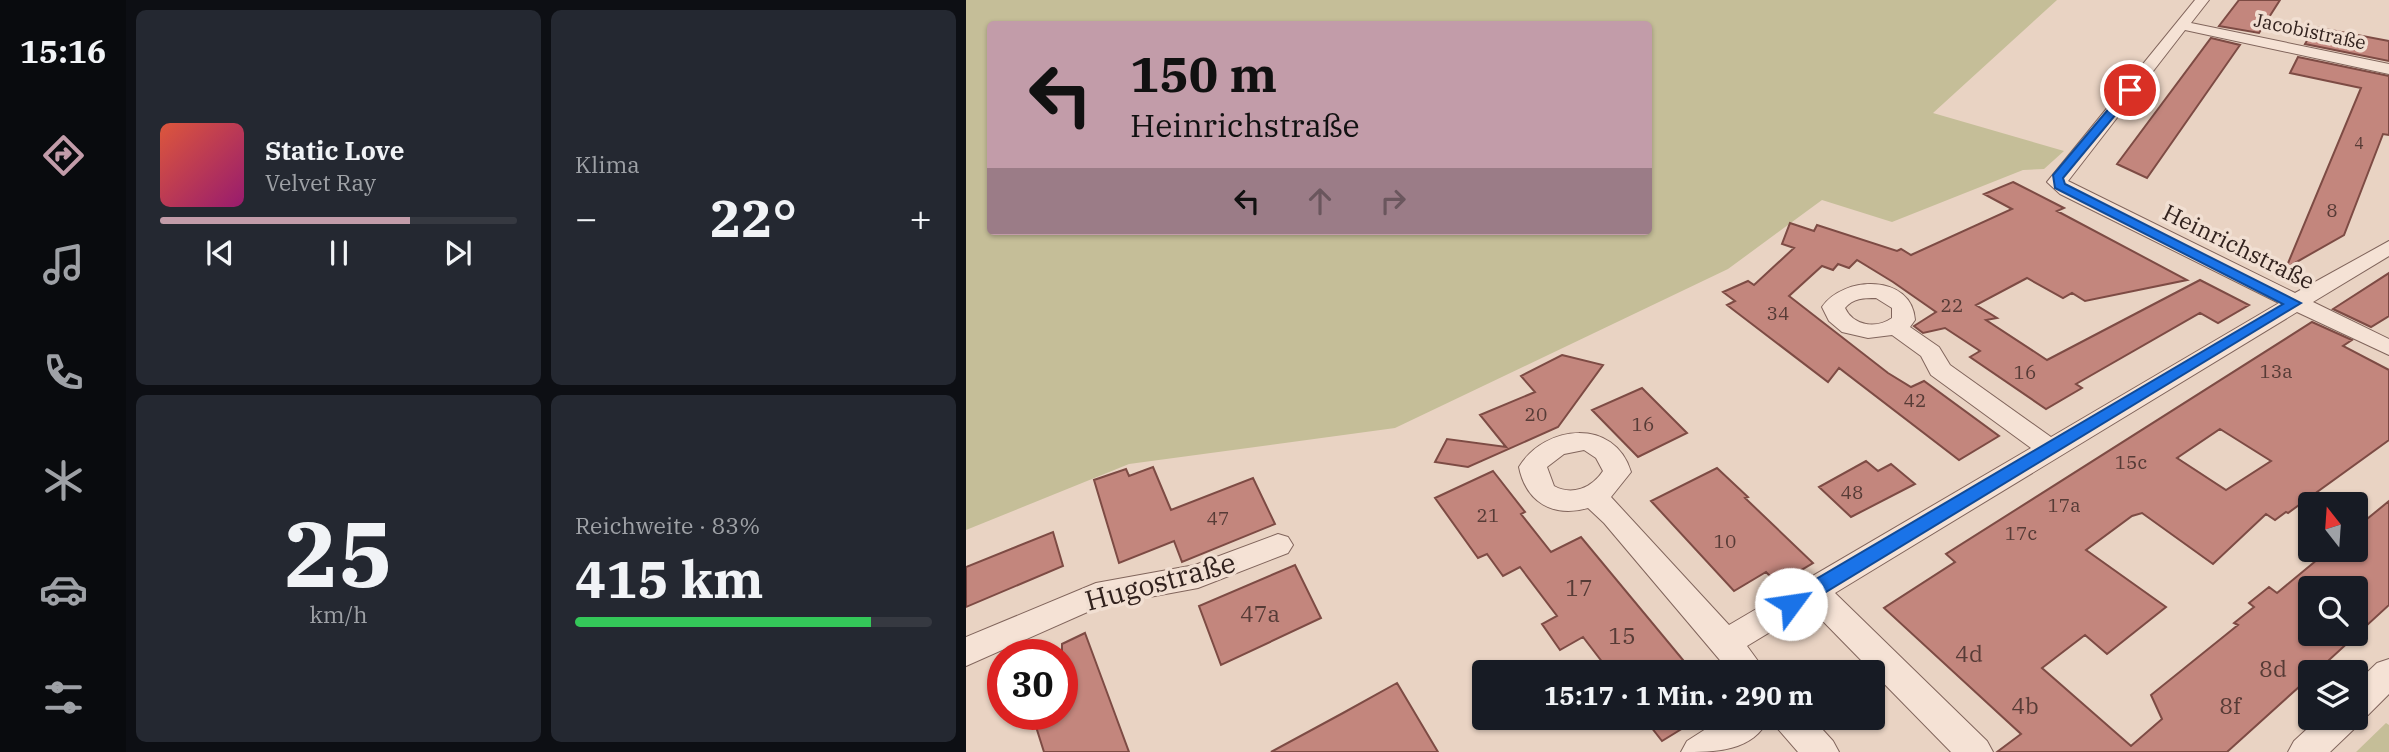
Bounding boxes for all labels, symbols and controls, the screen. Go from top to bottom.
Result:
street label: Jacobistraße [2252,7,2368,55]
text: 15:16 [20,30,106,72]
text: 150 m [1130,42,1277,105]
icon: left [1015,49,1106,140]
pin [2100,60,2160,120]
icon: arrive [2111,71,2149,109]
text: Heinrichstraße [1130,104,1360,146]
icon: directions [39,131,88,180]
text: Static Love [265,133,404,167]
house number: 4 [2354,133,2364,153]
text: Klima [575,149,640,179]
text: Velvet Ray [265,167,376,197]
icon: left [1228,182,1266,220]
icon: ahead [1301,182,1339,220]
icon: right [1374,182,1412,220]
text: 22° [710,184,797,251]
text: − [575,193,598,242]
text: + [909,193,932,242]
street label: Heinrichstraße [2158,196,2320,296]
house number: 8 [2326,198,2338,222]
icon: previous [201,234,239,272]
icon: pause [320,234,358,272]
icon: next [439,234,477,272]
icon: music [39,240,88,289]
house number: 22 [1941,293,1963,317]
house number: 34 [1767,301,1789,325]
icon: phone [39,348,88,397]
house number: 13a [2259,359,2293,383]
house number: 16 [2014,360,2036,384]
house number: 42 [1904,388,1926,412]
house number: 20 [1525,402,1547,426]
house number: 16 [1632,412,1654,436]
house number: 15c [2115,450,2147,474]
icon: climate [39,456,88,505]
house number: 48 [1841,480,1863,504]
north arrow [2298,492,2368,562]
map controls [2298,492,2368,730]
house number: 17a [2047,493,2081,517]
text: 25 [284,494,393,612]
house number: 21 [1477,503,1499,527]
house number: 47 [1207,506,1229,530]
text: Reichweite · 83% [575,510,760,540]
house number: 17c [2005,521,2037,545]
house number: 10 [1714,529,1736,553]
street label: Hugostraße [1081,543,1239,619]
text: 415 km [575,545,764,612]
icon: car [39,565,88,614]
position arrow [1754,567,1828,641]
house number: 17 [1565,572,1593,602]
button: search [2298,576,2368,646]
house number: 47a [1240,598,1280,628]
text: km/h [309,599,368,629]
house number: 15 [1608,620,1636,650]
house number: 4d [1955,638,1983,668]
speed limit sign: 30 [987,639,1078,730]
house number: 8d [2259,653,2287,683]
button: layers [2298,660,2368,730]
icon: filters [39,673,88,722]
text: 15:17 · 1 Min. · 290 m [1544,678,1813,712]
house number: 4b [2011,690,2039,720]
house number: 8f [2219,690,2243,720]

